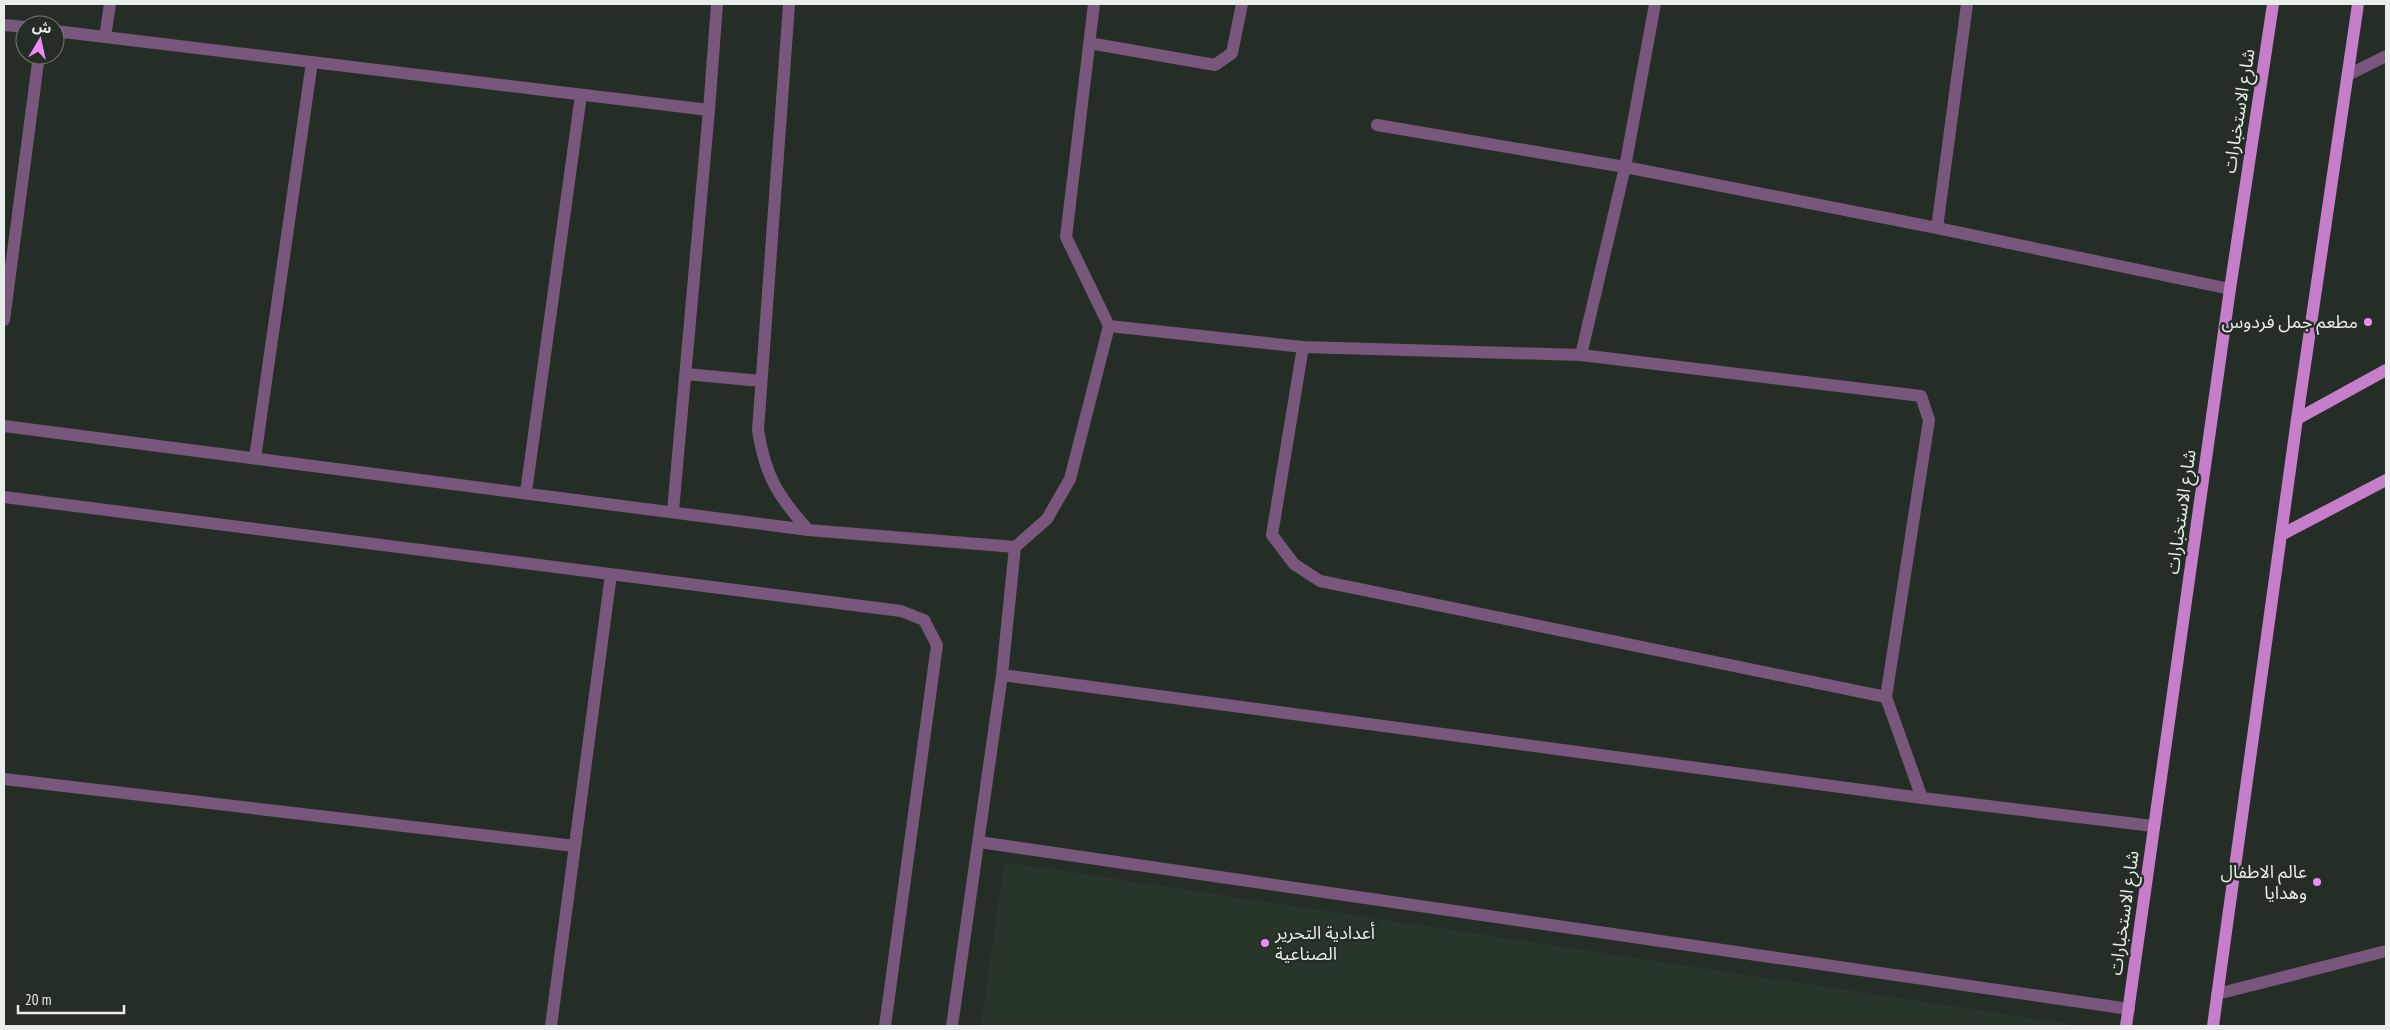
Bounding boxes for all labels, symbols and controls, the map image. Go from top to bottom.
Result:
north arrow [15,15,65,65]
text: ش [31,17,53,38]
street label: شارع الاستخبارات [2217,47,2263,175]
place label: مطعم جمل فردوس [2221,310,2358,335]
marker: مطعم جمل فردوس [2362,316,2374,328]
street label: شارع الاستخبارات [2160,448,2204,576]
street label: شارع الاستخبارات [2103,849,2147,977]
place label: عالم الاطفال وهدايا [2220,860,2307,904]
marker: عالم الاطفال وهدايا [2311,876,2323,888]
place label: أعدادية التحرير الصناعية [1274,921,1375,965]
marker: أعدادية التحرير الصناعية [1259,937,1271,949]
scale bar [18,982,124,1014]
text: 20 m [25,990,51,1009]

